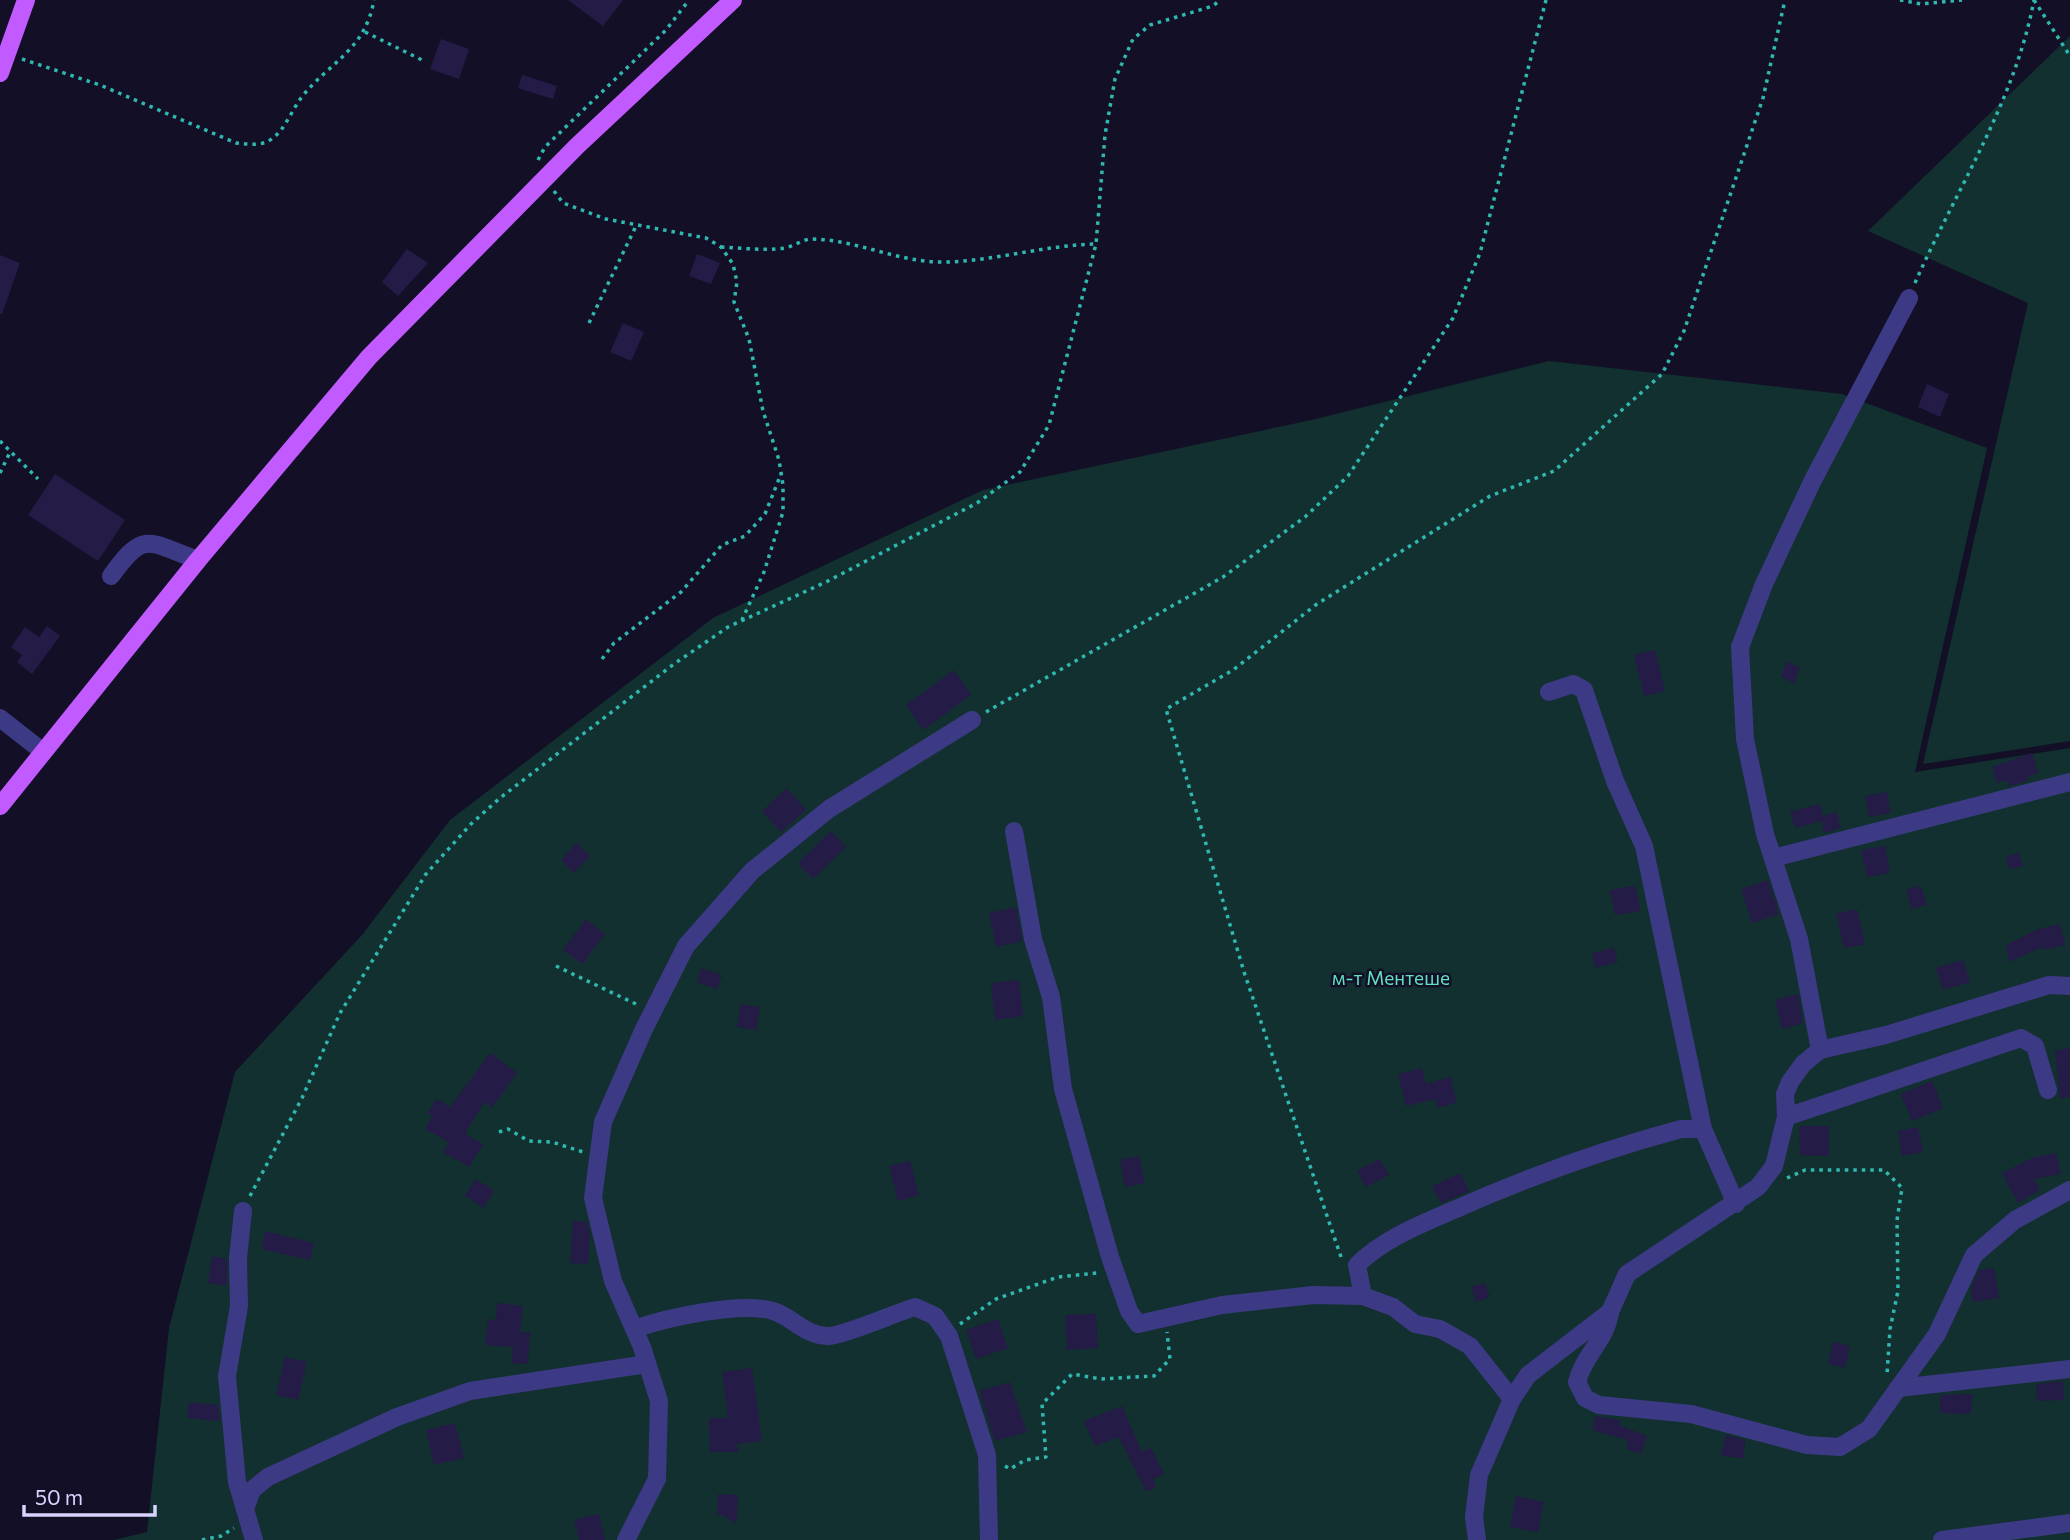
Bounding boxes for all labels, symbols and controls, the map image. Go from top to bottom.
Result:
park label: м-т Ментeше [1332,966,1450,989]
scale bar [24,1474,156,1518]
text: 50 m [35,1484,83,1509]

